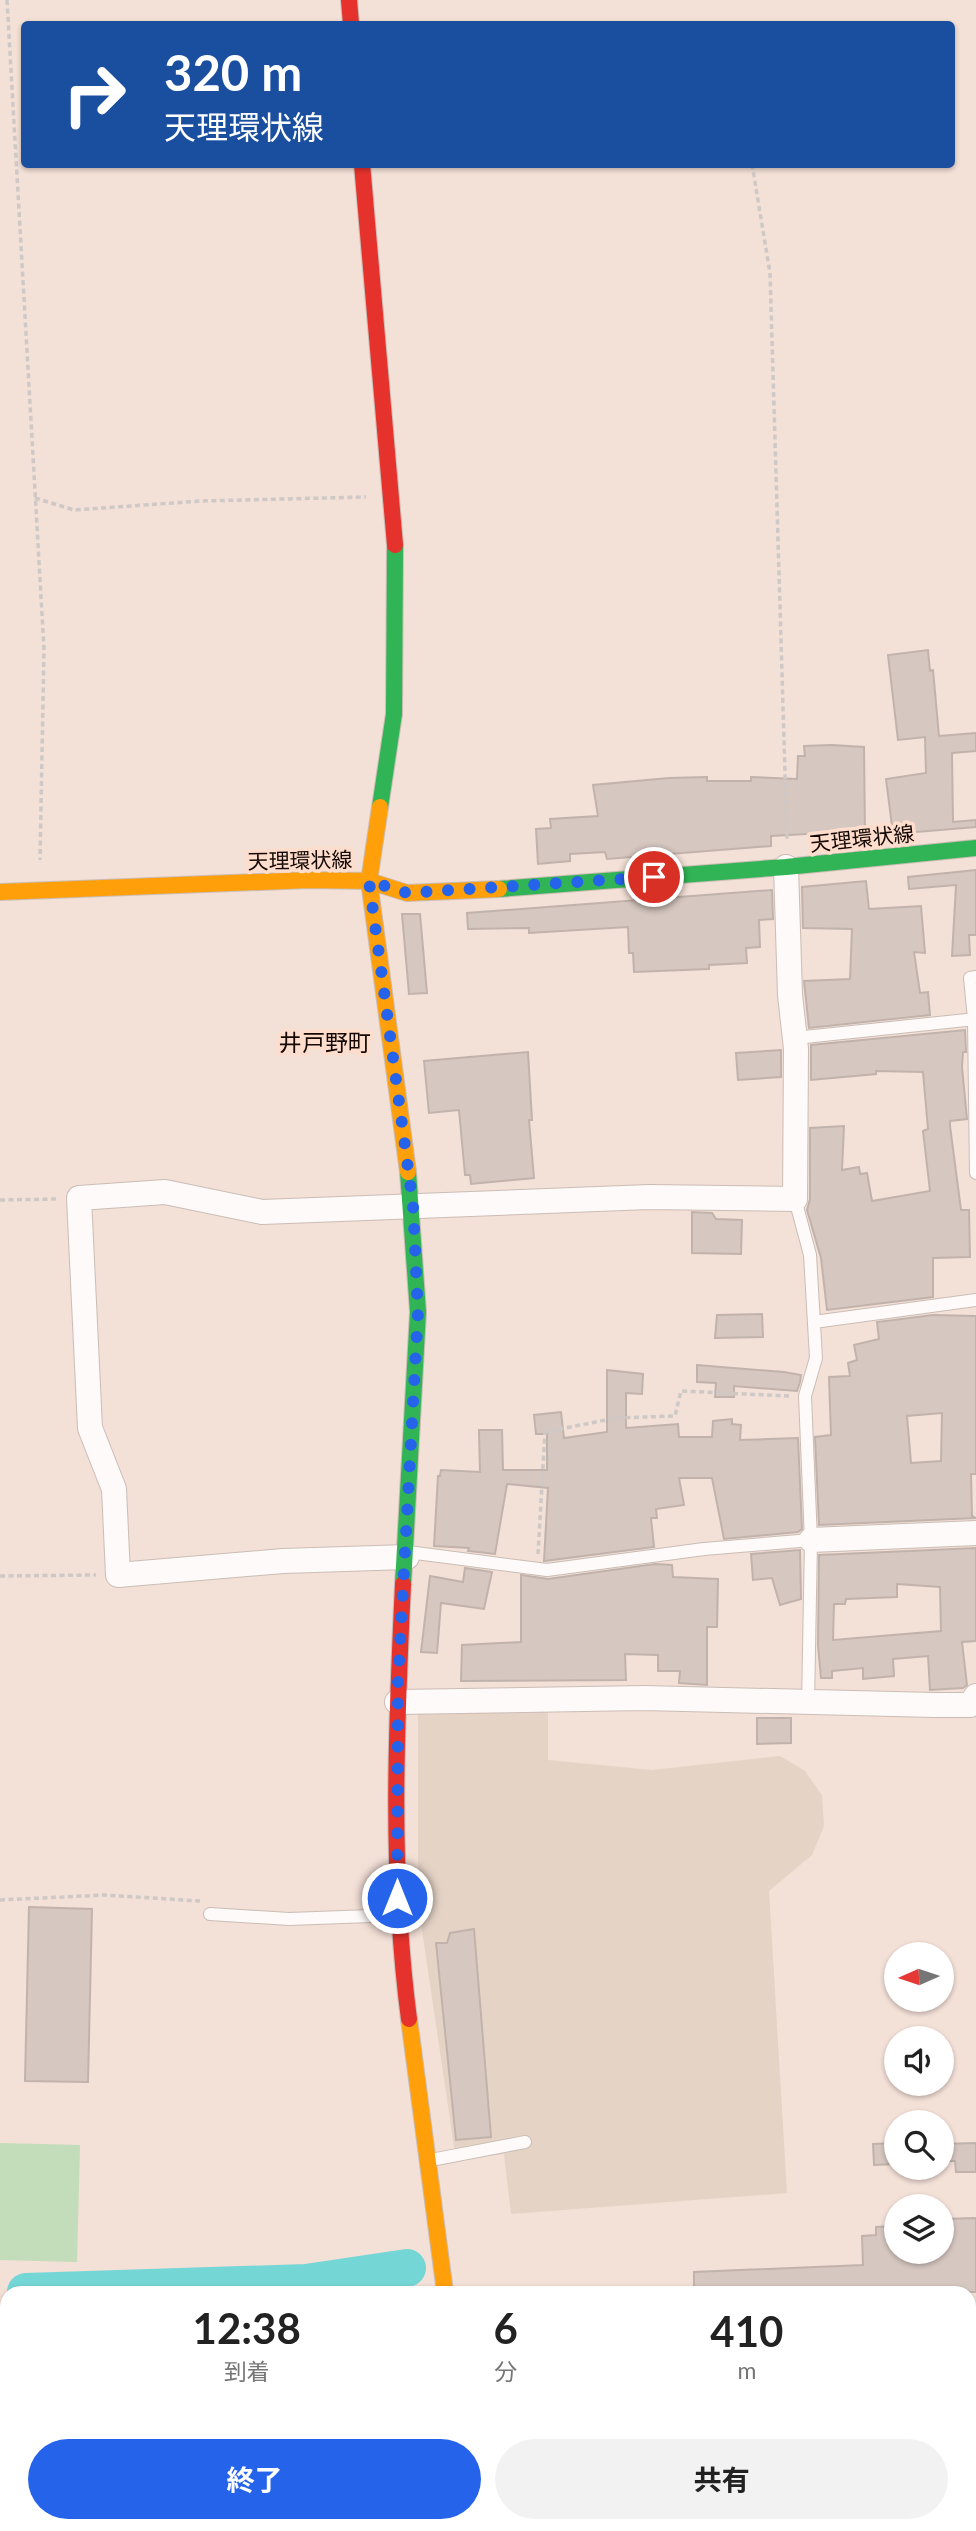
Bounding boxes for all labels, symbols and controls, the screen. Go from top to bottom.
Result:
text: 320 m [164,43,302,101]
icon: right [49,49,140,140]
text: 天理環状線 [164,107,324,146]
street label: 天理環状線 [808,820,915,855]
street label: 天理環状線 [247,846,353,873]
pin [624,847,684,907]
icon: arrive [635,858,673,896]
district label: 井戸野町 [279,1028,371,1056]
position arrow [360,1861,434,1935]
north arrow [884,1942,954,2012]
map controls [884,1942,954,2264]
button: sound [884,2026,954,2096]
button: search [884,2110,954,2180]
button: layers [884,2194,954,2264]
text: 12:38 [193,2303,301,2353]
text: 6 [493,2303,518,2353]
text: 410 [710,2306,783,2356]
text: m [737,2356,756,2384]
text: 到着 [224,2357,270,2385]
text: 分 [494,2357,517,2385]
button: 終了 [28,2439,481,2519]
button: 共有 [495,2439,948,2519]

